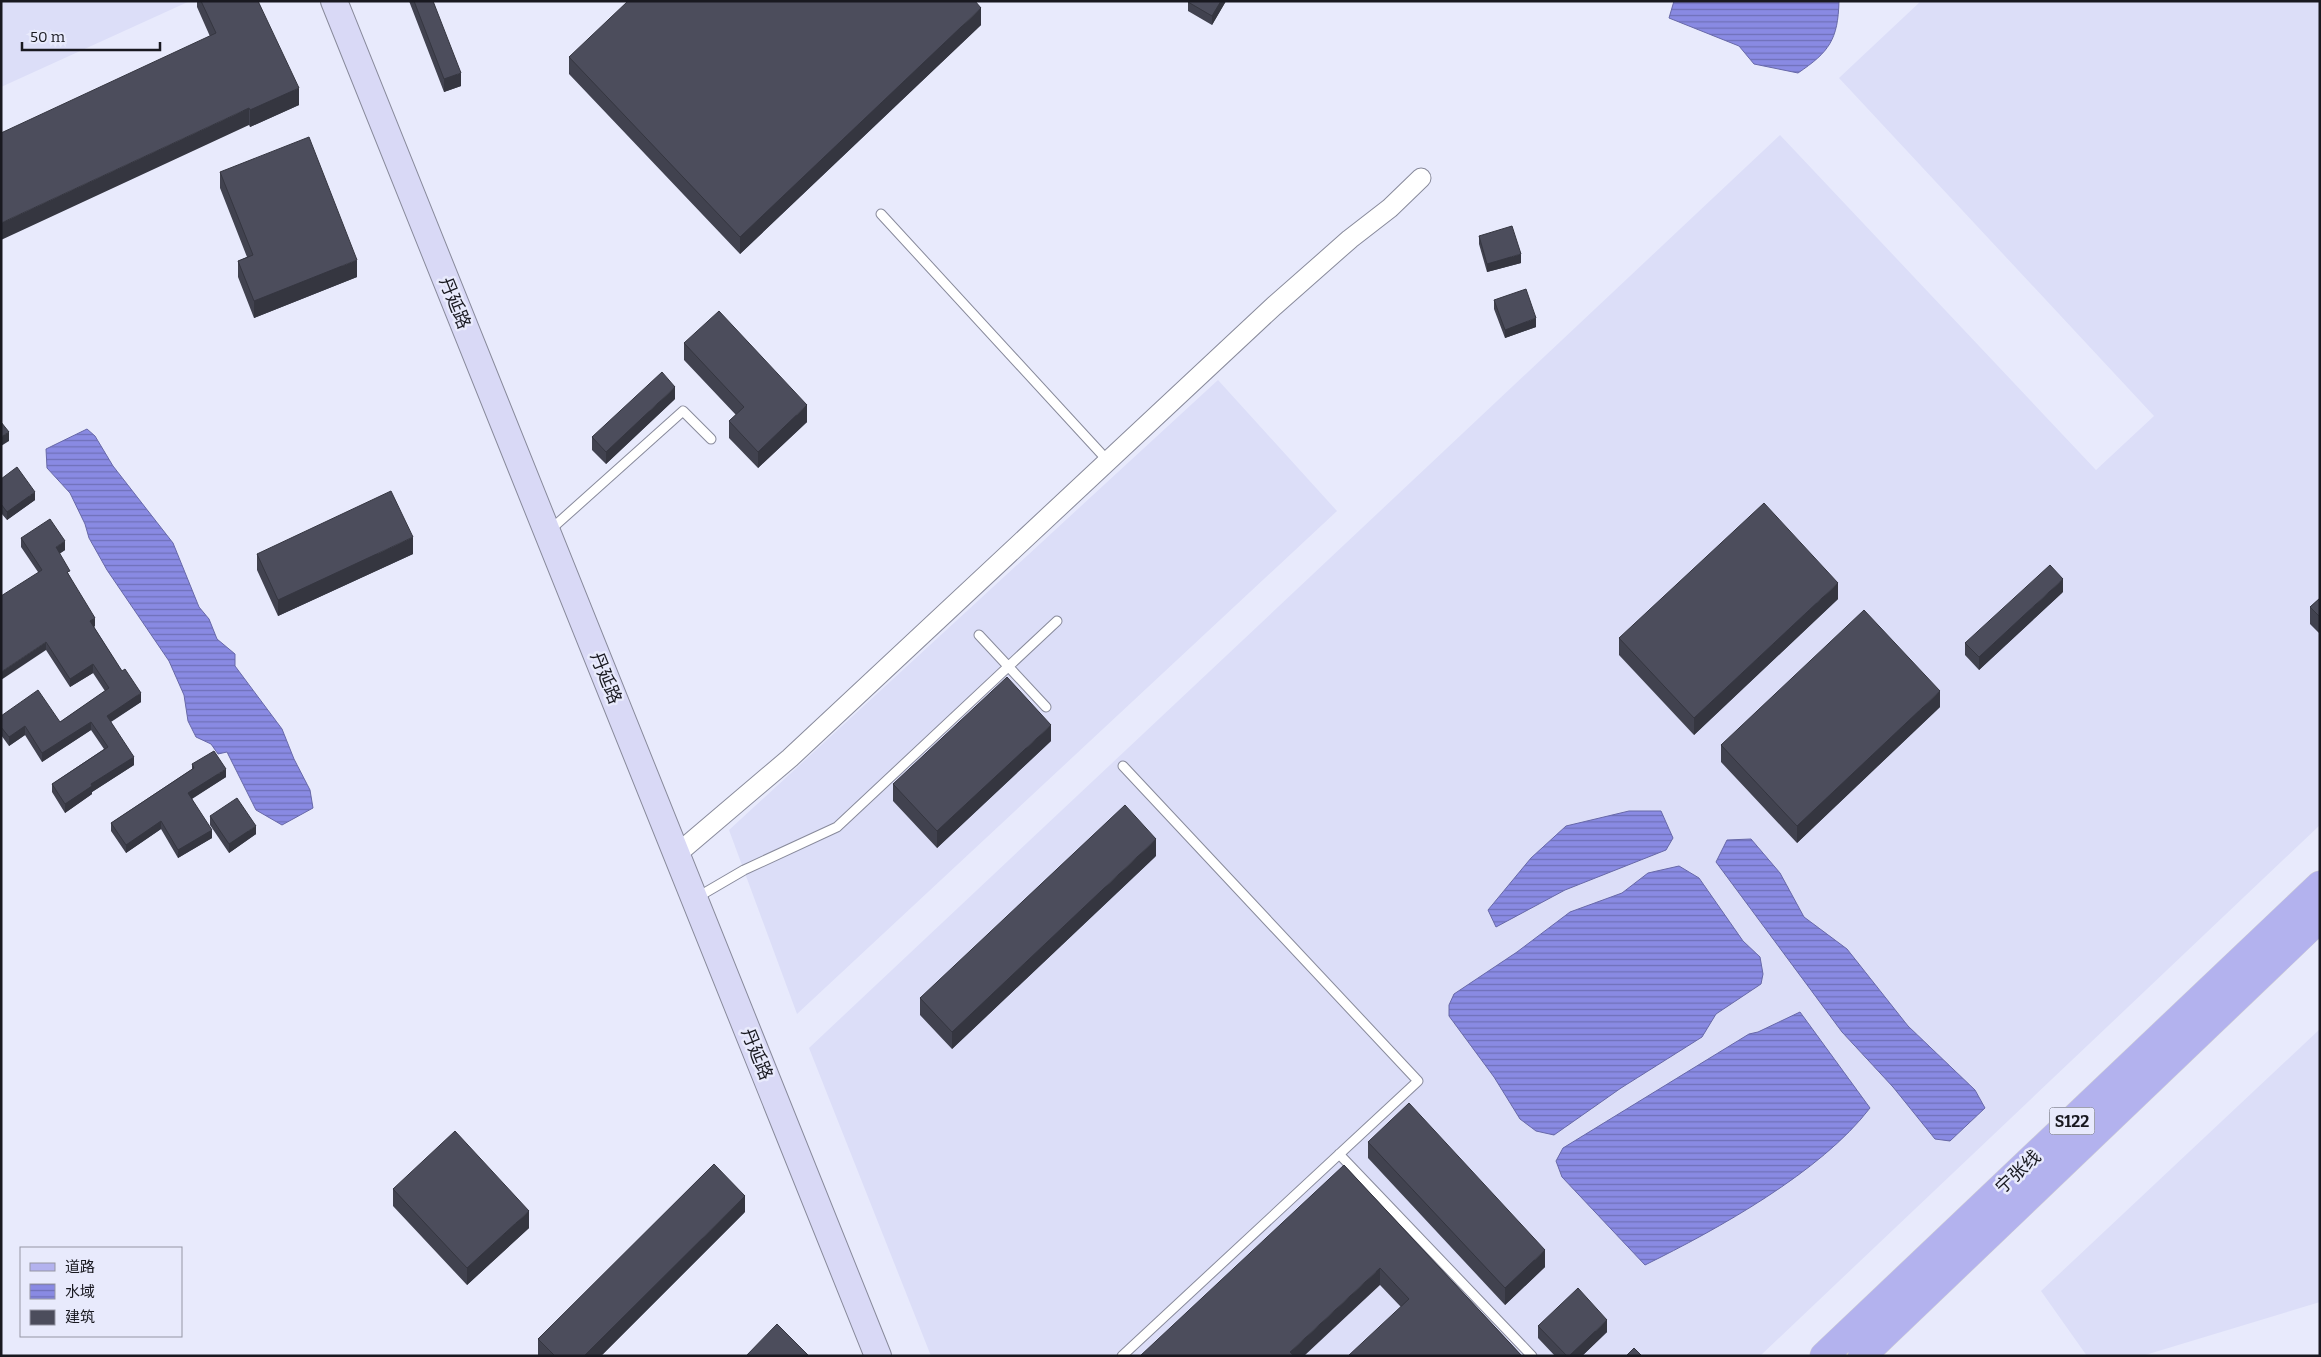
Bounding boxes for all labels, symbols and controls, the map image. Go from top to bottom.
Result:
scale bar [22,20,160,52]
text: 50 m [30,28,66,46]
street label: 丹延路 [435,274,475,332]
street label: 丹延路 [586,649,626,707]
street label: 丹延路 [737,1025,777,1083]
road number: S122 [2050,1108,2094,1134]
street label: 宁张线 [1991,1146,2045,1198]
legend [20,1247,182,1337]
text: 道路 [65,1258,95,1276]
text: 水域 [65,1283,95,1301]
text: 建筑 [65,1308,95,1326]

